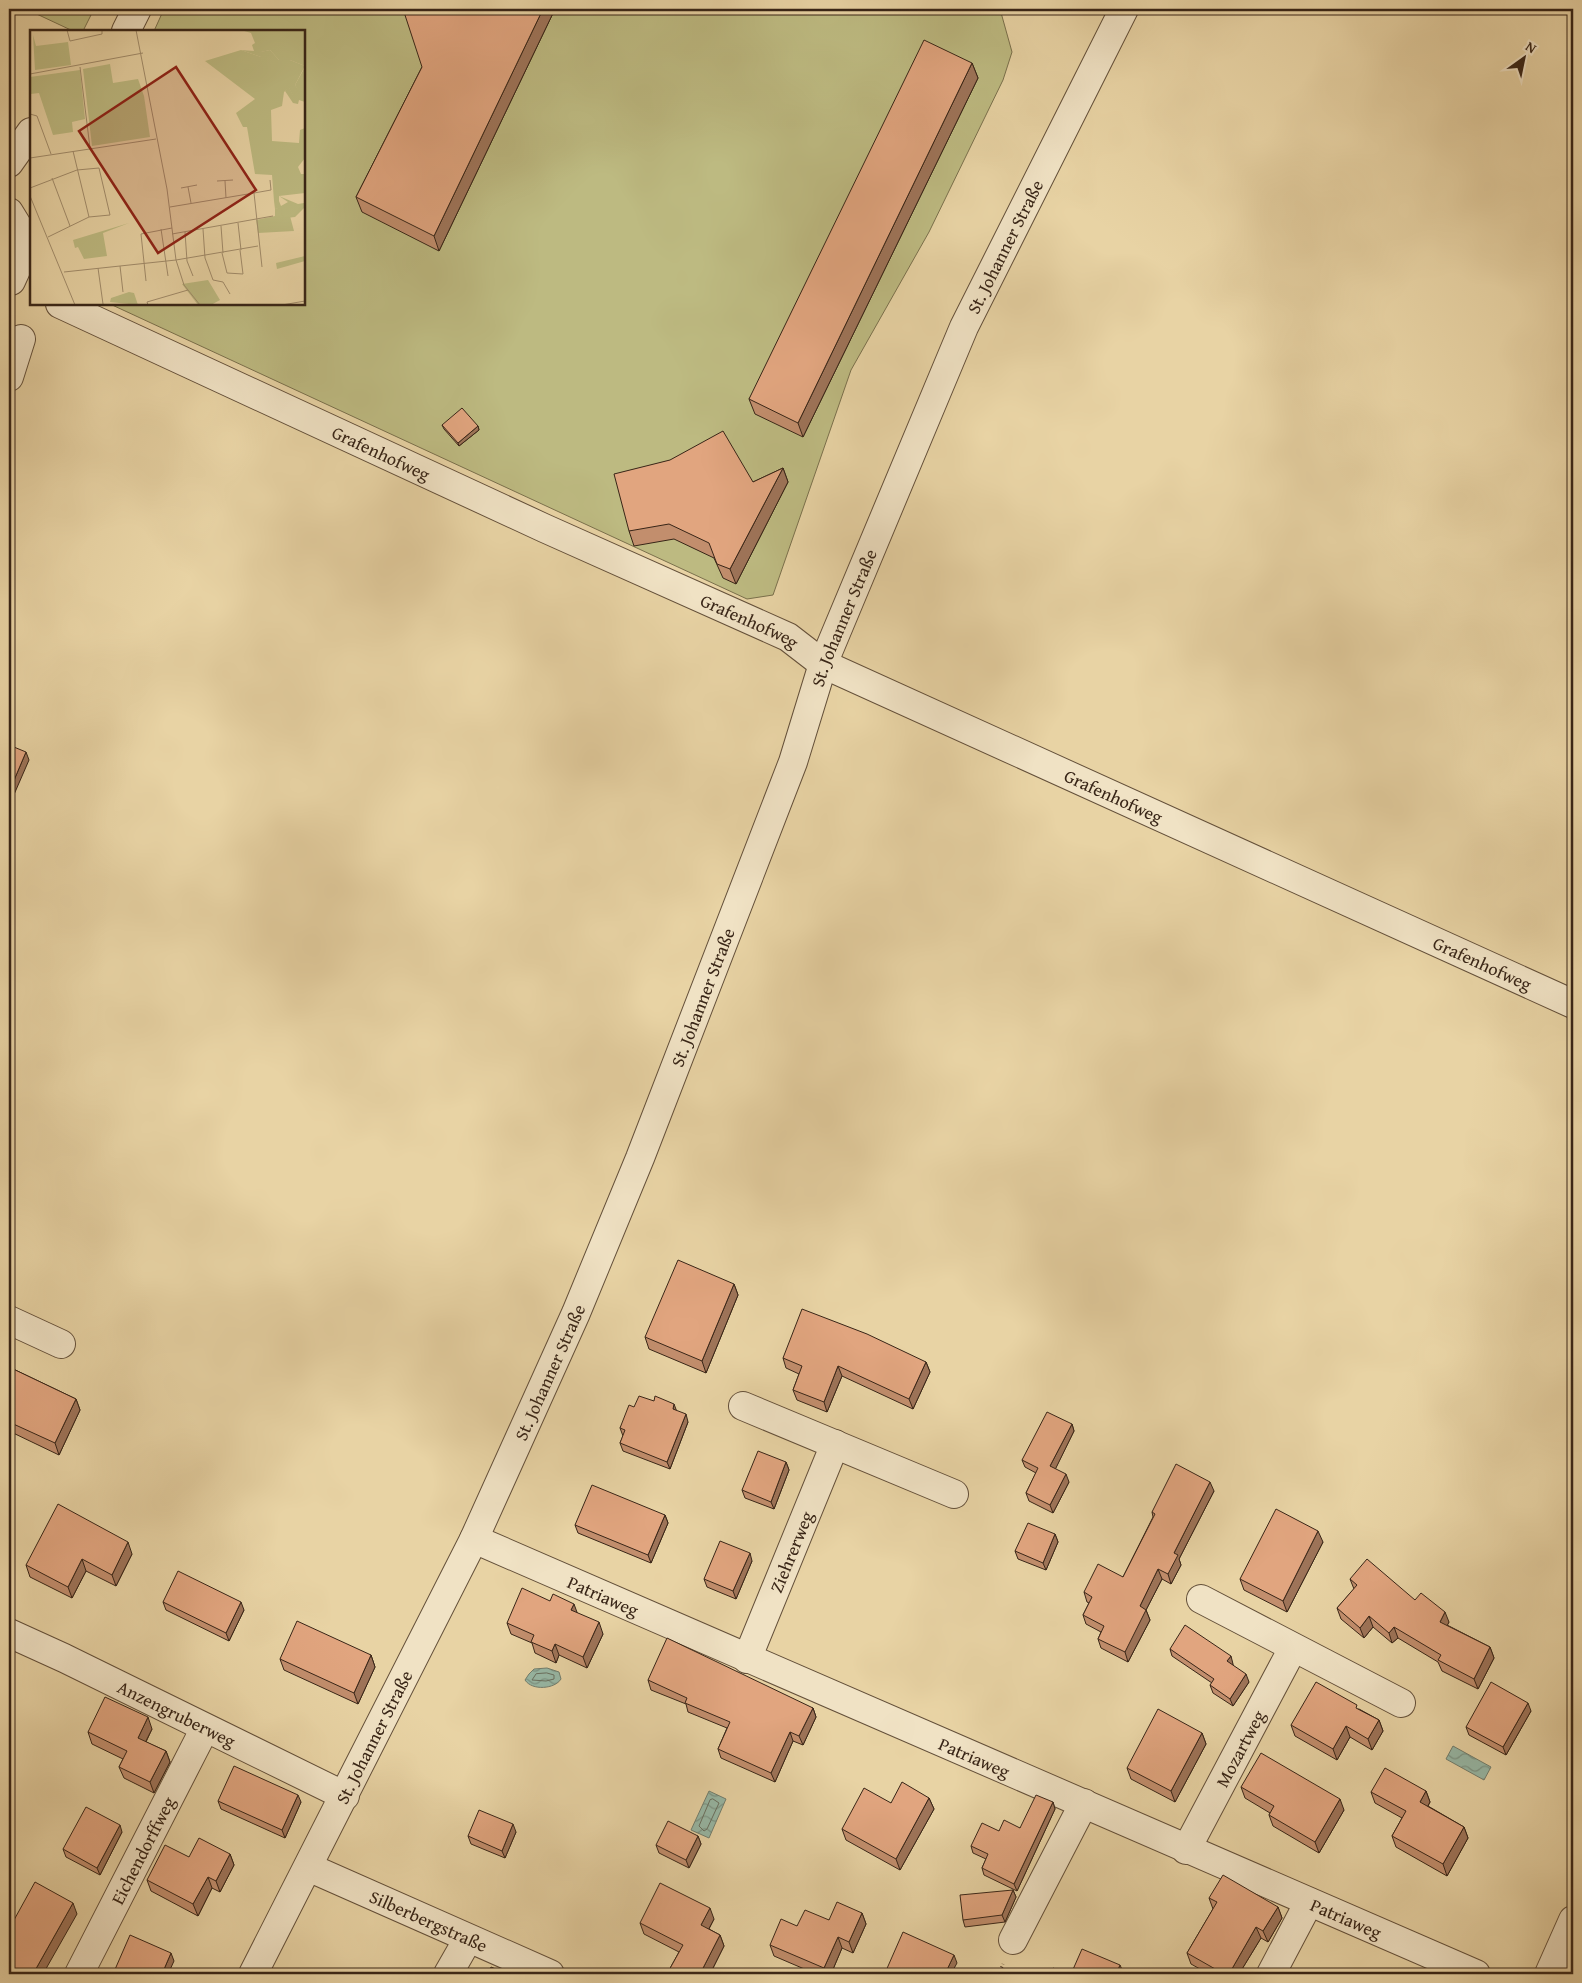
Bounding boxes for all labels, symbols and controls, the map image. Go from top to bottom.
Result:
inset map [30,30,305,305]
north arrow [1500,32,1550,82]
text: N [1522,36,1541,58]
street label: St. Johanner Straße [959,175,1050,318]
street label: Grafenhofweg [328,418,435,487]
street label: St. Johanner Straße [803,544,883,690]
street label: Grafenhofweg [696,586,805,655]
street label: Grafenhofweg [1060,762,1167,830]
street label: St. Johanner Straße [663,924,741,1071]
street label: Grafenhofweg [1429,929,1536,997]
street label: St. Johanner Straße [507,1300,592,1445]
street label: Ziehrerweg [762,1507,820,1597]
street label: Patriaweg [563,1568,643,1623]
street label: St. Johanner Straße [328,1665,419,1808]
street label: Anzengruberweg [113,1673,240,1754]
street label: Mozartweg [1208,1705,1271,1792]
street label: Patriaweg [935,1730,1014,1784]
street label: Eichendorffweg [103,1792,181,1909]
street label: Silberbergstraße [365,1882,492,1958]
street label: Patriaweg [1306,1891,1386,1945]

